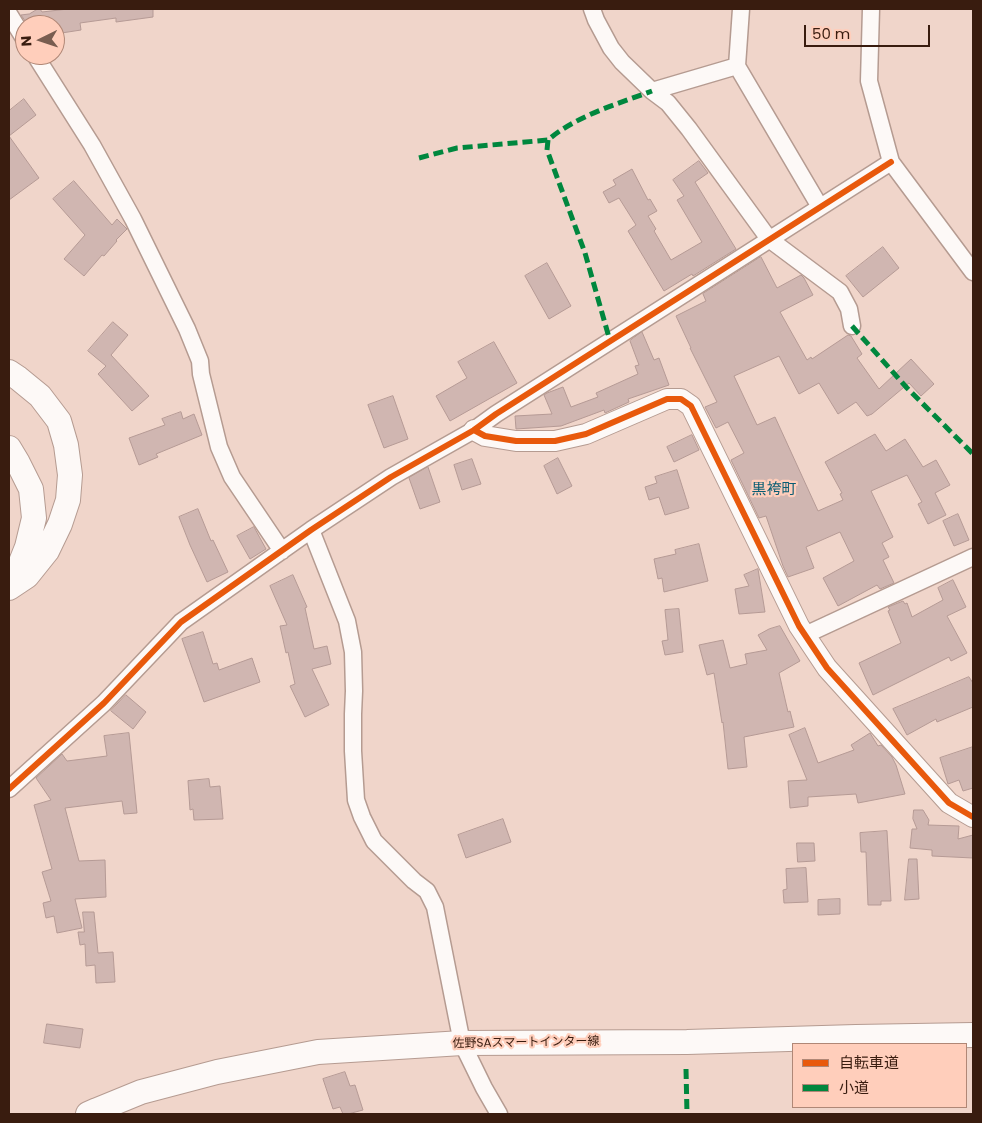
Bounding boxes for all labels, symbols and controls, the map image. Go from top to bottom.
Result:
north arrow [15,15,65,65]
scale bar [807,15,933,47]
text: 50 m [812,23,850,44]
text: N [16,35,36,47]
district label: 黒袴町 [752,481,796,499]
street label: 佐野SAスマートインター線 [452,1035,600,1051]
legend [792,1043,967,1108]
text: 自転車道 [839,1052,899,1073]
text: 小道 [839,1077,869,1098]

